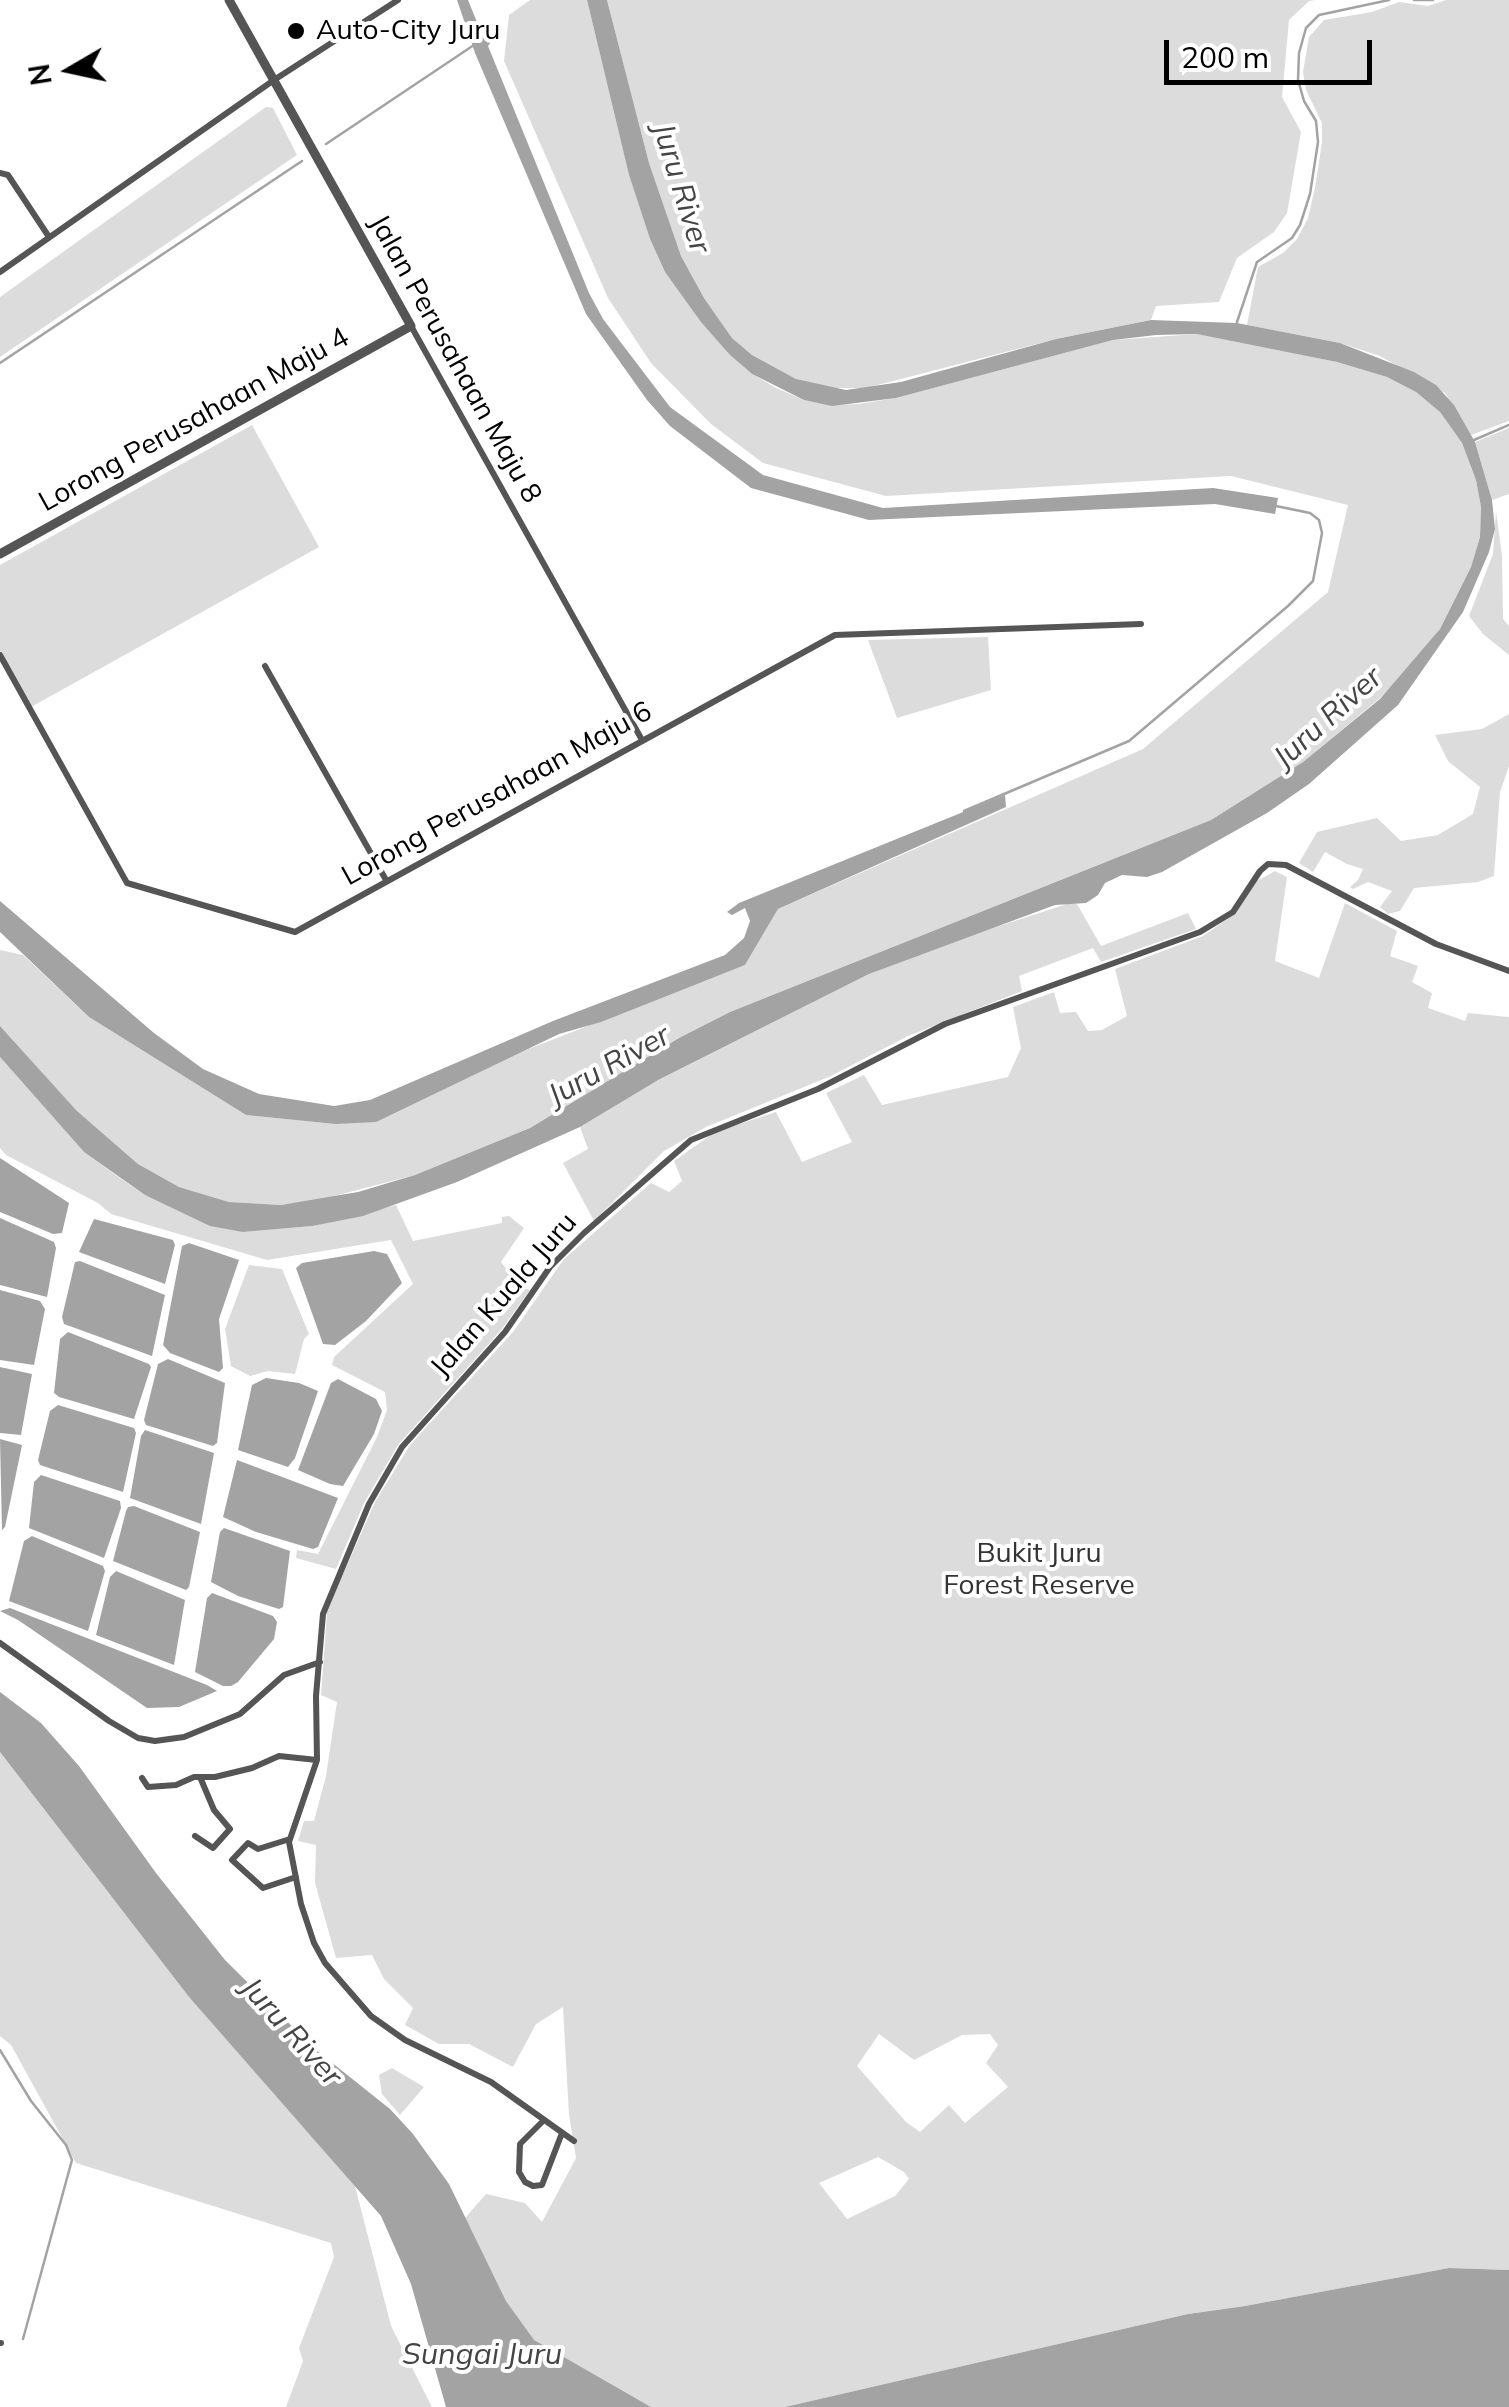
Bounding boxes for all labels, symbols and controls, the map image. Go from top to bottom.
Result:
place label: Auto-City Juru [316,14,500,48]
north arrow [20,20,120,120]
marker: Auto-City Juru [285,20,307,42]
scale bar [1169,20,1376,82]
text: 200 m [1181,38,1269,76]
text: N [21,62,59,88]
water label: Juru River [644,119,718,257]
street label: Jalan Perusahaan Maju 8 [362,209,548,509]
street label: Lorong Perusahaan Maju 4 [33,321,355,519]
water label: Juru River [1266,660,1390,776]
street label: Lorong Perusahaan Maju 6 [336,695,658,893]
water label: Juru River [542,1018,676,1114]
street label: Jalan Kuala Juru [424,1206,584,1384]
park label: Bukit Juru Forest Reserve [943,1537,1135,1603]
water label: Juru River [233,1970,349,2094]
water label: Sungai Juru [402,2337,562,2373]

